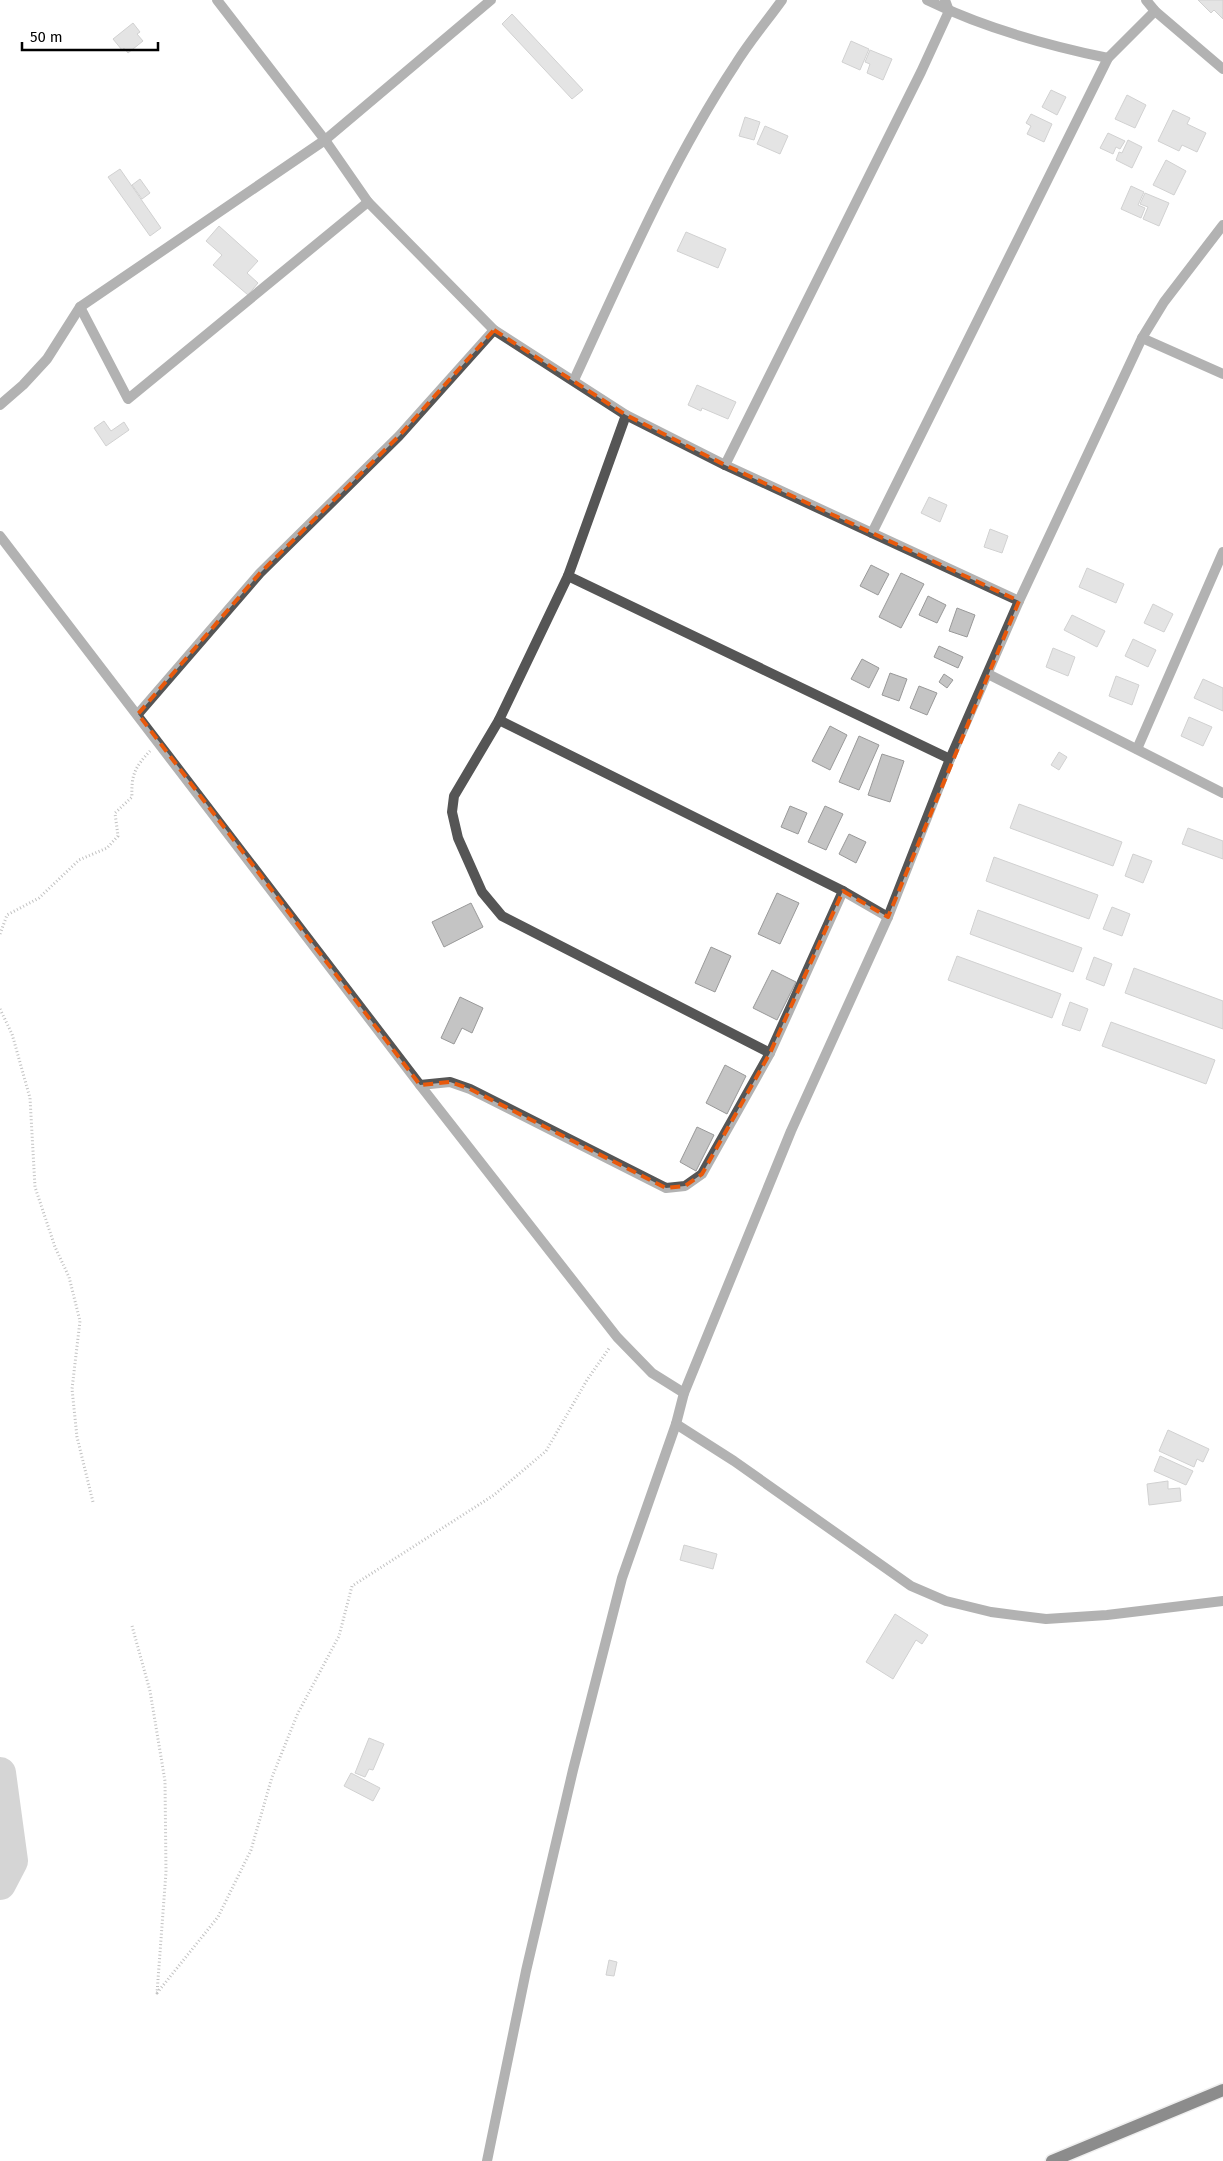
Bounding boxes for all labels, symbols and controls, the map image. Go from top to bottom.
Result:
scale bar [22,20,159,52]
text: 50 m [30,28,63,46]

